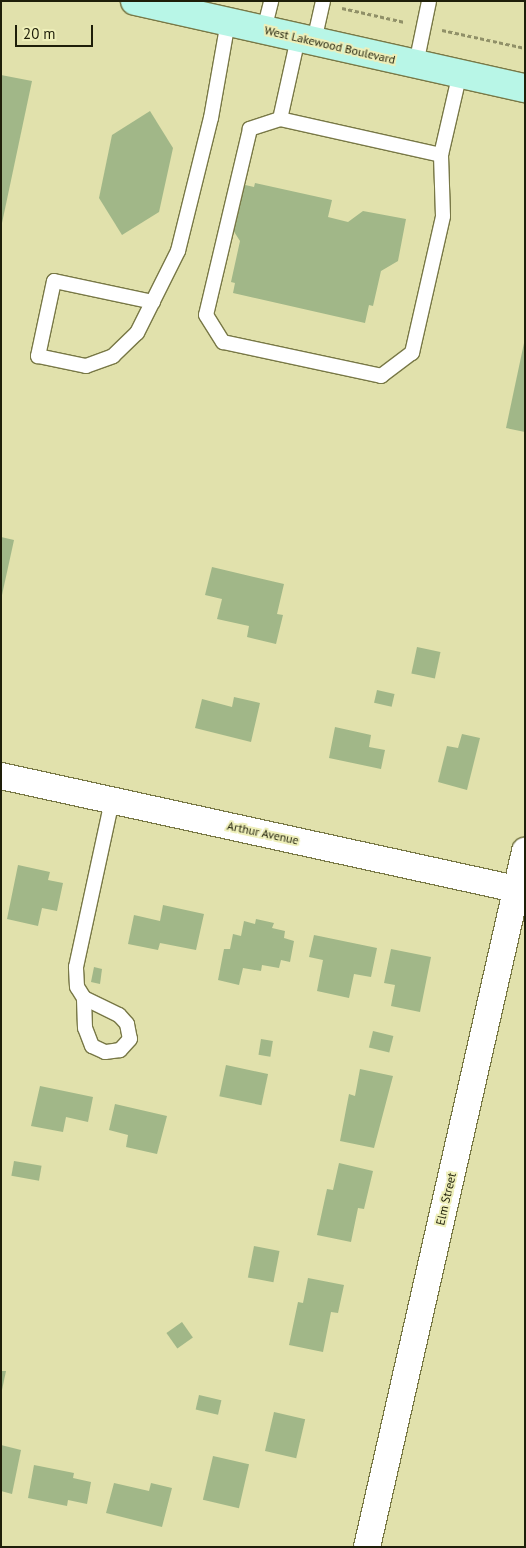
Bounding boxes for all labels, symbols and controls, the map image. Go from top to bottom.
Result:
scale bar [18,15,95,47]
street label: West Lakewood Boulevard [263,23,397,67]
text: 20 m [23,24,56,43]
street label: Arthur Avenue [226,818,300,848]
street label: Elm Street [433,1171,459,1227]

